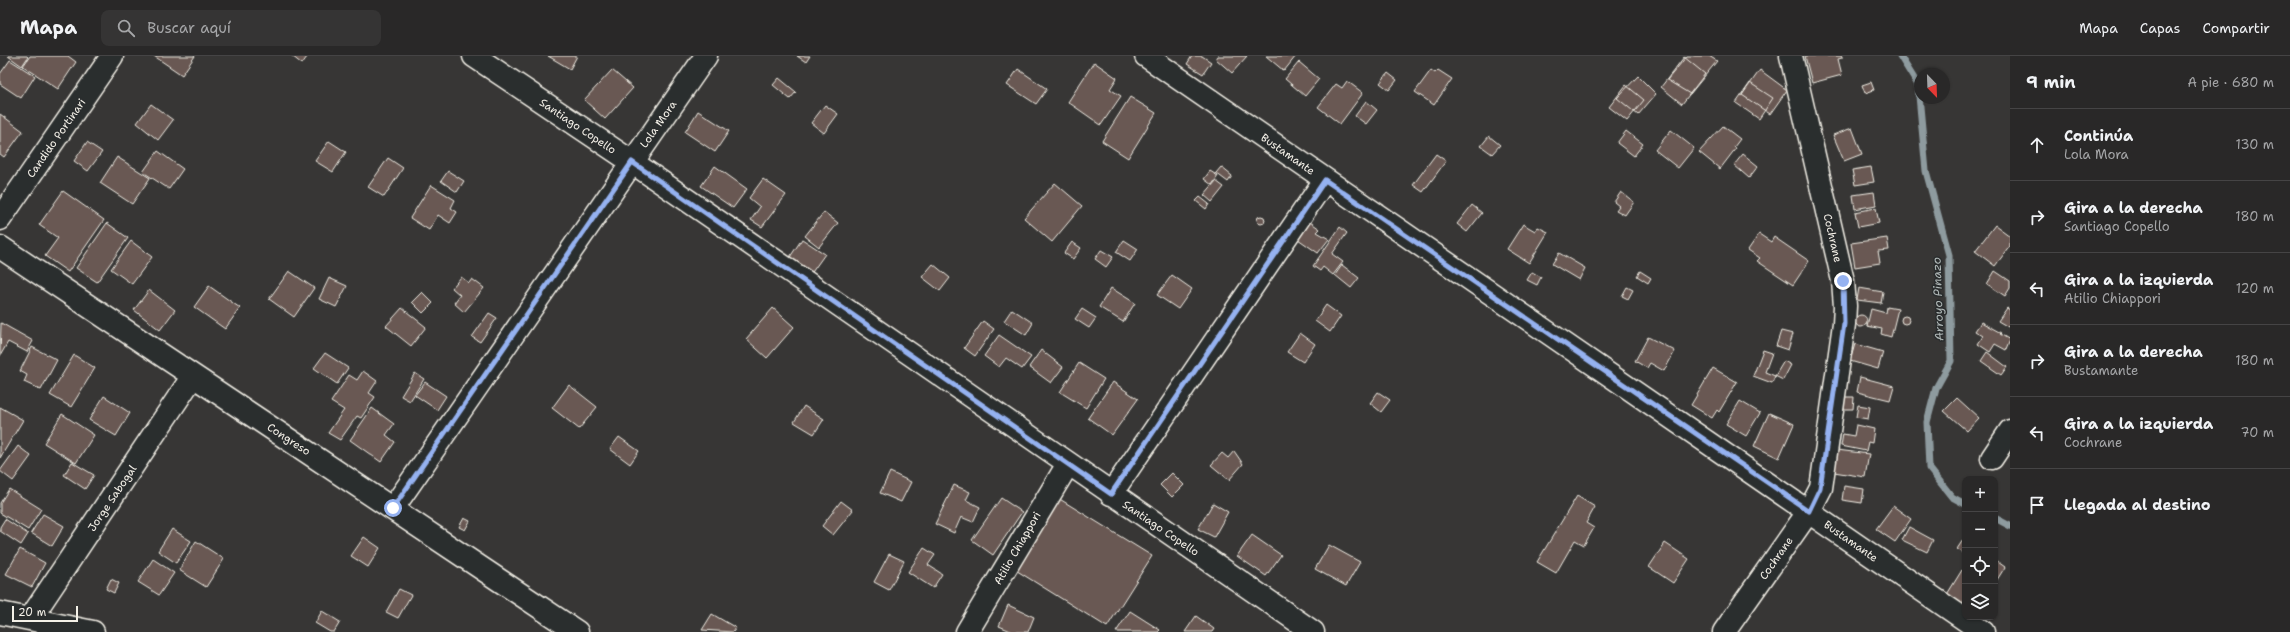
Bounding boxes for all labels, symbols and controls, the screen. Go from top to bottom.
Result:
search box [101,10,381,46]
text: Mapa [20,15,77,40]
icon: search [115,17,137,39]
text: Buscar aquí [147,18,231,38]
text: Mapa [2079,19,2118,37]
text: Capas [2140,19,2181,37]
text: Compartir [2203,19,2270,37]
north arrow [1914,68,1950,104]
text: 9 min [2026,71,2076,93]
text: A pie · 680 m [2187,74,2274,91]
street label: Santiago Copello [537,95,619,158]
street label: Candido Portinari [23,96,89,181]
street label: Lola Mora [637,97,680,151]
text: Continúa [2064,126,2133,146]
street label: Bustamante [1258,130,1318,179]
icon: ahead [2026,134,2048,156]
text: 130 m [2236,136,2274,153]
text: Lola Mora [2064,146,2129,163]
text: Gira a la derecha [2064,198,2203,218]
icon: right [2026,206,2048,228]
text: 180 m [2235,208,2274,225]
street label: Cochrane [1820,212,1845,264]
text: Santiago Copello [2064,218,2170,235]
water label: Arroyo Pinazo [1929,257,1947,341]
text: Gira a la izquierda [2064,270,2213,290]
route end [1834,272,1852,290]
icon: left [2026,278,2048,300]
text: 120 m [2236,280,2274,297]
text: Atilio Chiappori [2064,290,2161,307]
text: Gira a la derecha [2064,342,2203,362]
icon: right [2026,350,2048,372]
text: 180 m [2235,352,2274,369]
text: Bustamante [2064,362,2138,379]
text: Gira a la izquierda [2064,414,2213,434]
street label: Congreso [264,420,314,459]
icon: left [2026,422,2048,444]
text: 70 m [2240,424,2274,441]
text: Cochrane [2064,434,2122,451]
street label: Jorge Sabogal [85,462,141,534]
map controls [1962,476,1998,620]
button: + [1962,476,1998,512]
icon: arrive [2026,494,2048,516]
text: Llegada al destino [2064,495,2211,515]
street label: Santiago Copello [1120,497,1202,560]
route start [384,499,402,517]
street label: Atilio Chiappori [990,509,1044,588]
button: − [1962,512,1998,548]
street label: Bustamante [1821,517,1881,566]
street label: Cochrane [1756,534,1797,583]
button: locate [1962,548,1998,584]
button: layers [1962,584,1998,620]
scale bar [12,604,78,623]
text: 20 m [18,605,46,620]

